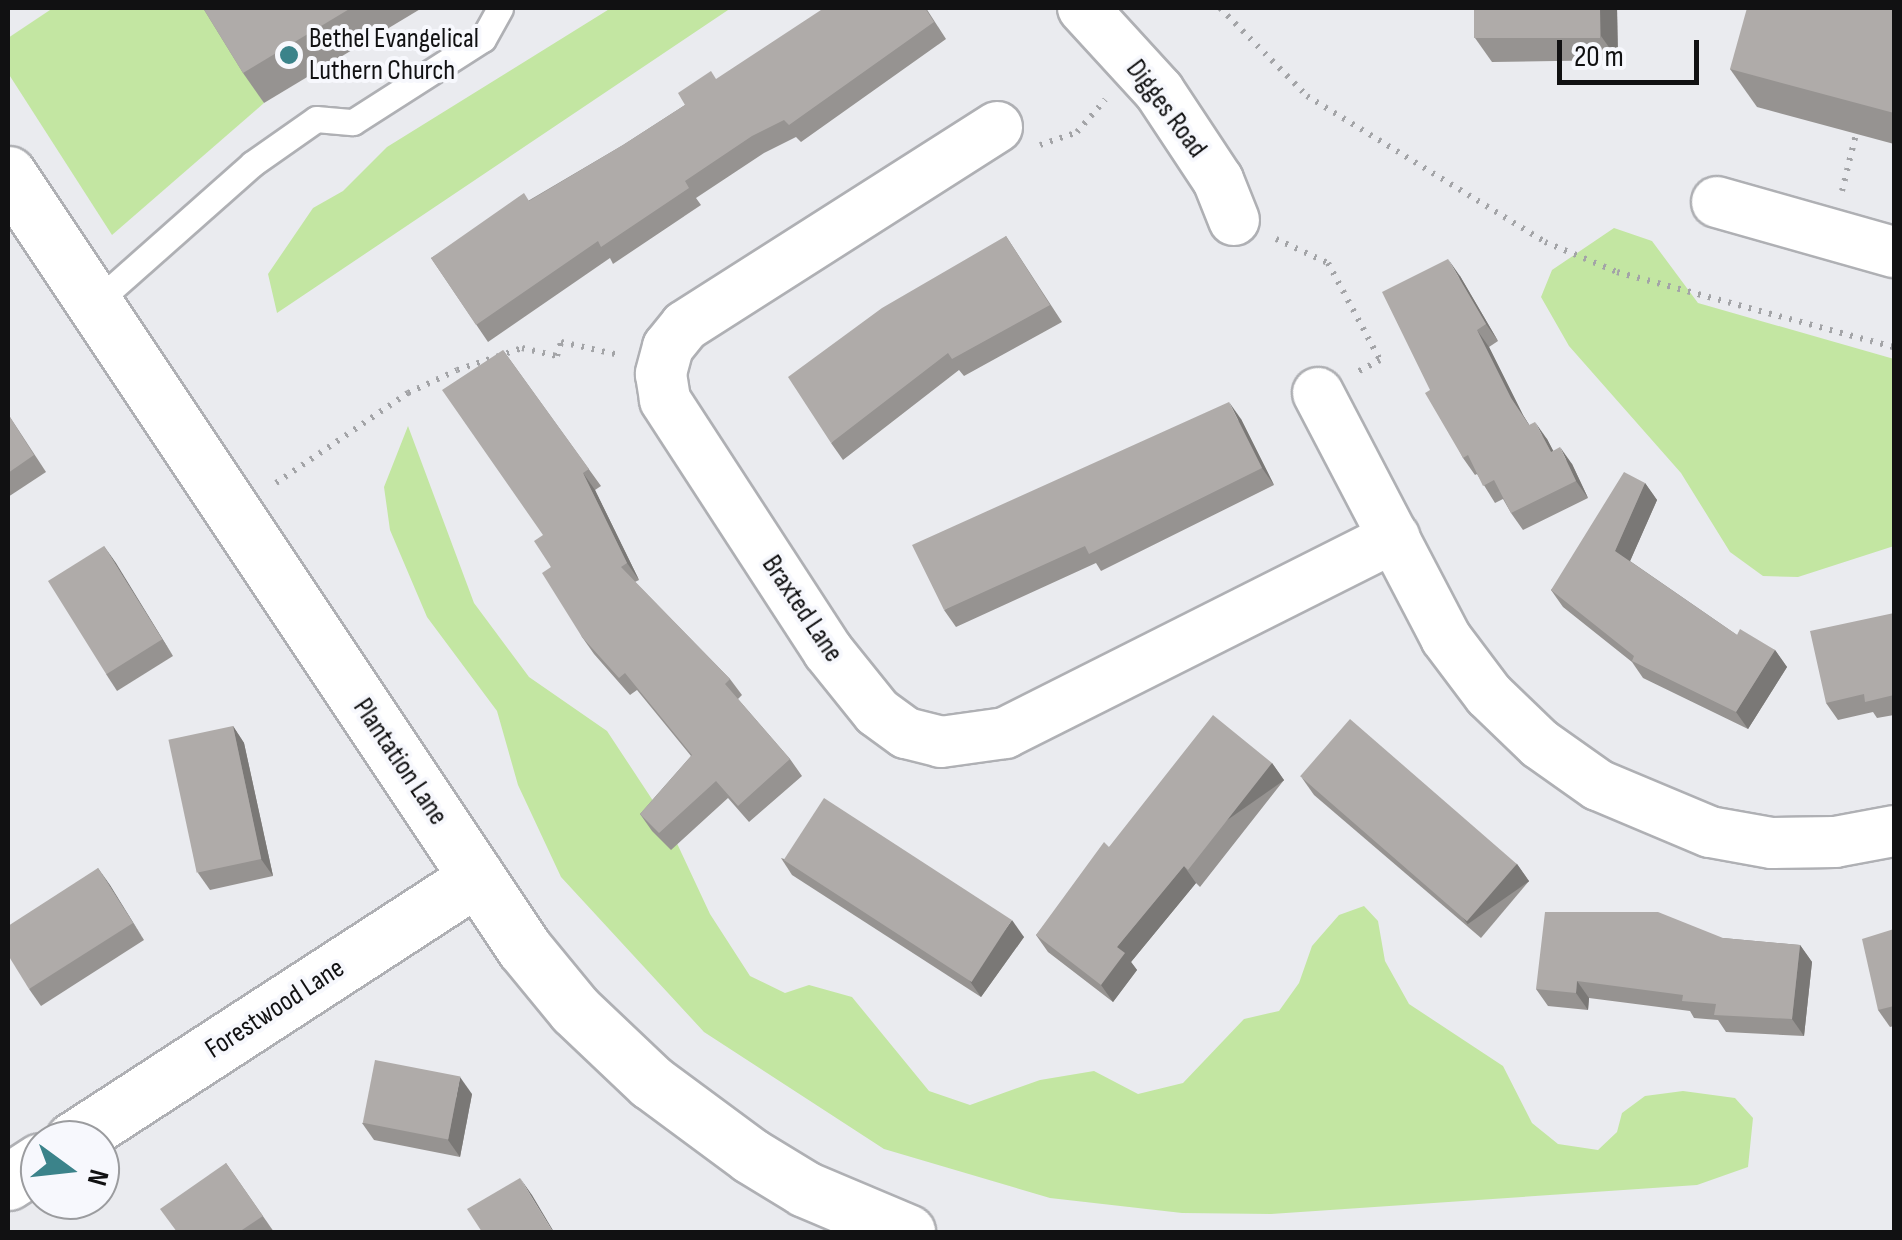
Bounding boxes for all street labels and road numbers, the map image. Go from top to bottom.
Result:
street label: Digges Road [1118,54,1214,164]
street label: Braxted Lane [754,549,850,669]
street label: Plantation Lane [345,692,455,832]
street label: Forestwood Lane [199,952,351,1066]

